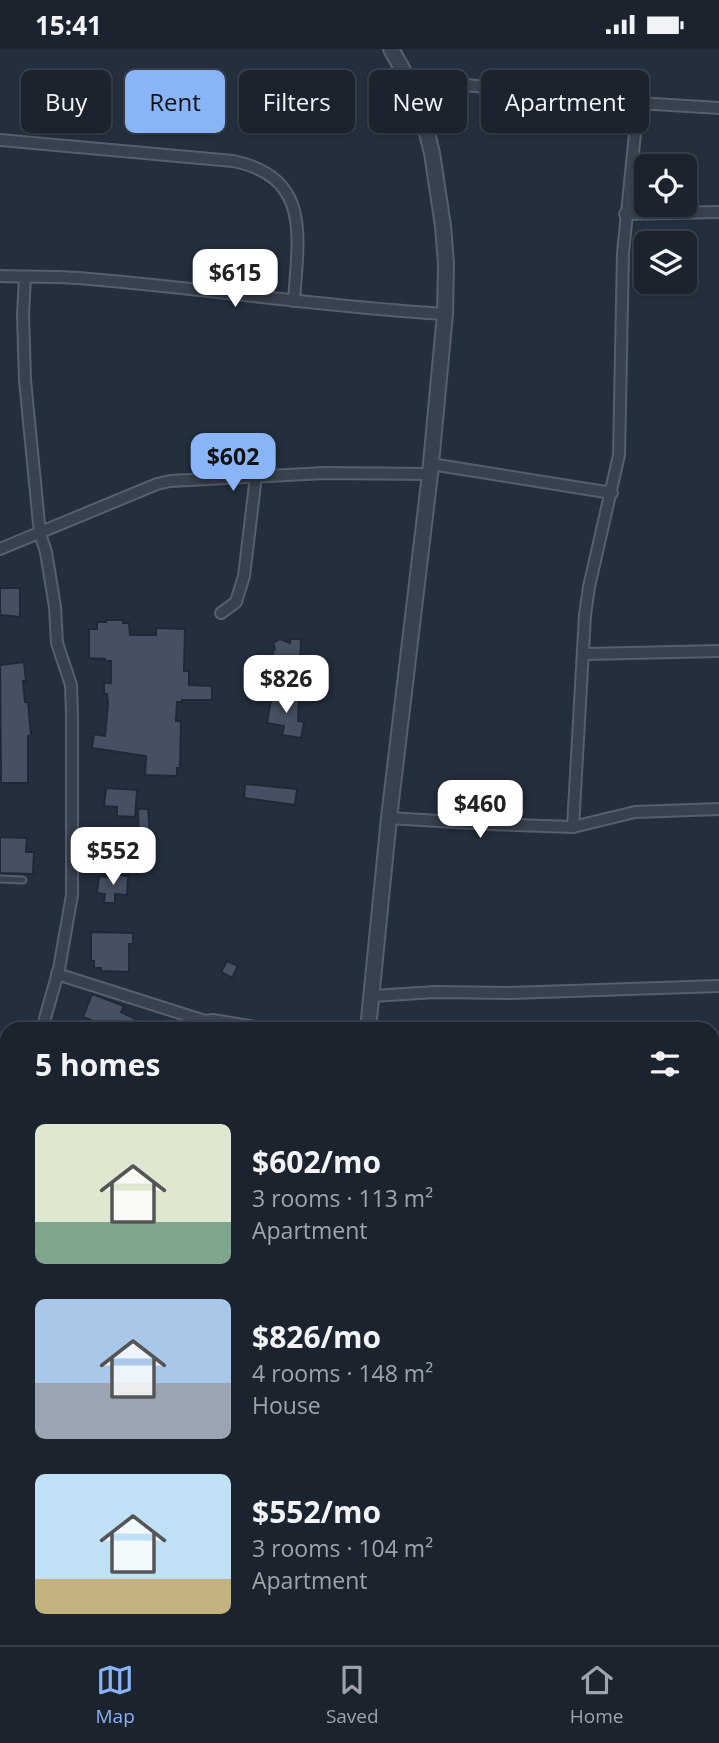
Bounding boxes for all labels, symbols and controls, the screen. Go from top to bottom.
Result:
text: 15:41 [35,7,102,43]
chip: Buy [21,70,111,133]
chip: Rent [125,70,225,133]
chip: Filters [239,70,355,133]
chip: New [369,70,467,133]
chip: Apartment [481,70,649,133]
map controls [634,154,697,294]
button: locate [634,154,697,217]
button: layers [634,231,697,294]
pin: $615 [194,250,276,309]
text: $615 [209,256,261,288]
pin: $602 [192,433,274,493]
text: $602 [207,440,259,472]
pin: $826 [245,655,327,715]
text: $826 [260,662,312,694]
pin: $460 [439,781,521,840]
text: $460 [454,787,506,819]
pin: $552 [72,827,154,887]
text: $552 [87,834,139,866]
text: 5 homes [35,1044,160,1085]
icon: filters [646,1045,684,1083]
text: $602/mo [252,1141,381,1182]
icon: home [91,1152,175,1236]
text: 3 rooms · 113 m² [252,1182,433,1214]
text: Apartment [252,1214,368,1246]
text: $826/mo [252,1316,381,1357]
icon: home [91,1327,175,1411]
text: 4 rooms · 148 m² [252,1357,433,1389]
text: House [252,1389,321,1421]
text: $552/mo [252,1491,381,1532]
icon: home [91,1502,175,1586]
text: 3 rooms · 104 m² [252,1532,433,1564]
text: Apartment [252,1564,368,1596]
tab: Map [96,1661,135,1729]
tab: Saved [326,1661,379,1729]
tab: Home [570,1661,623,1729]

